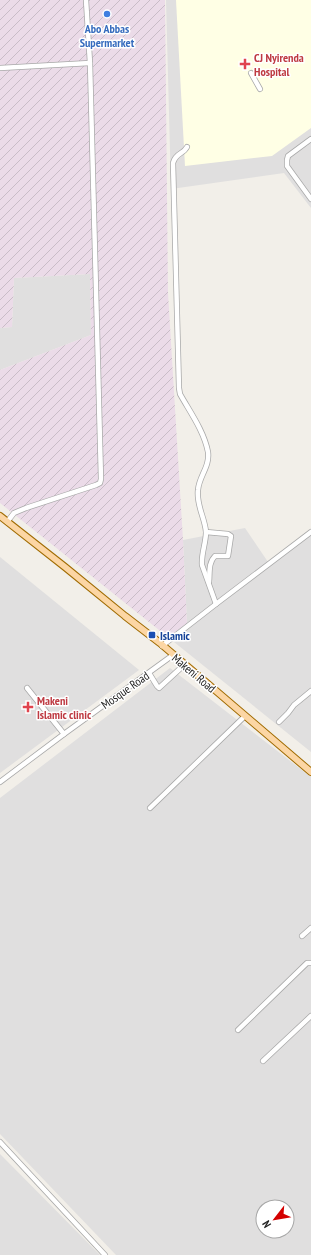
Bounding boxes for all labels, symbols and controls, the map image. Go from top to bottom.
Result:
marker: Abo Abbas Supermarket [102,9,112,19]
place label: Abo Abbas Supermarket [80,21,135,50]
place label: CJ Nyirenda Hospital [254,50,304,79]
marker: CJ Nyirenda Hospital [239,58,251,70]
place label: Islamic [160,628,191,643]
marker: Islamic [147,630,157,640]
street label: Makeni Road [169,650,219,696]
street label: Mosque Road [98,668,152,712]
place label: Makeni Islamic clinic [37,693,92,722]
marker: Makeni Islamic clinic [22,701,34,713]
north arrow [255,1199,295,1239]
text: N [259,1218,274,1230]

